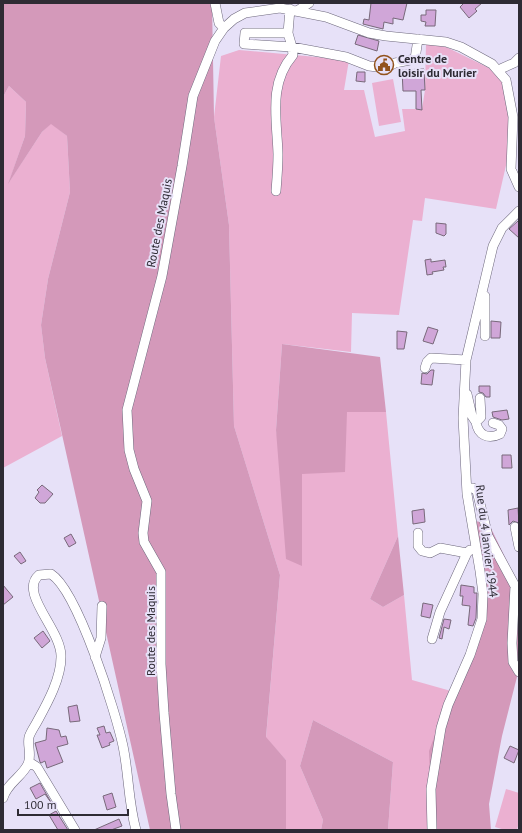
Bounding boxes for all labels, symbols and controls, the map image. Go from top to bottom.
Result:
place label: Centre de loisir du Murier [398,51,477,80]
public building icon: Centre de loisir du Murier [373,54,395,76]
street label: Route des Maquis [143,177,175,269]
street label: Rue du 4 Janvier 1944 [473,484,501,599]
street label: Route des Maquis [143,586,158,676]
scale bar [18,791,128,817]
text: 100 m [24,797,57,812]

